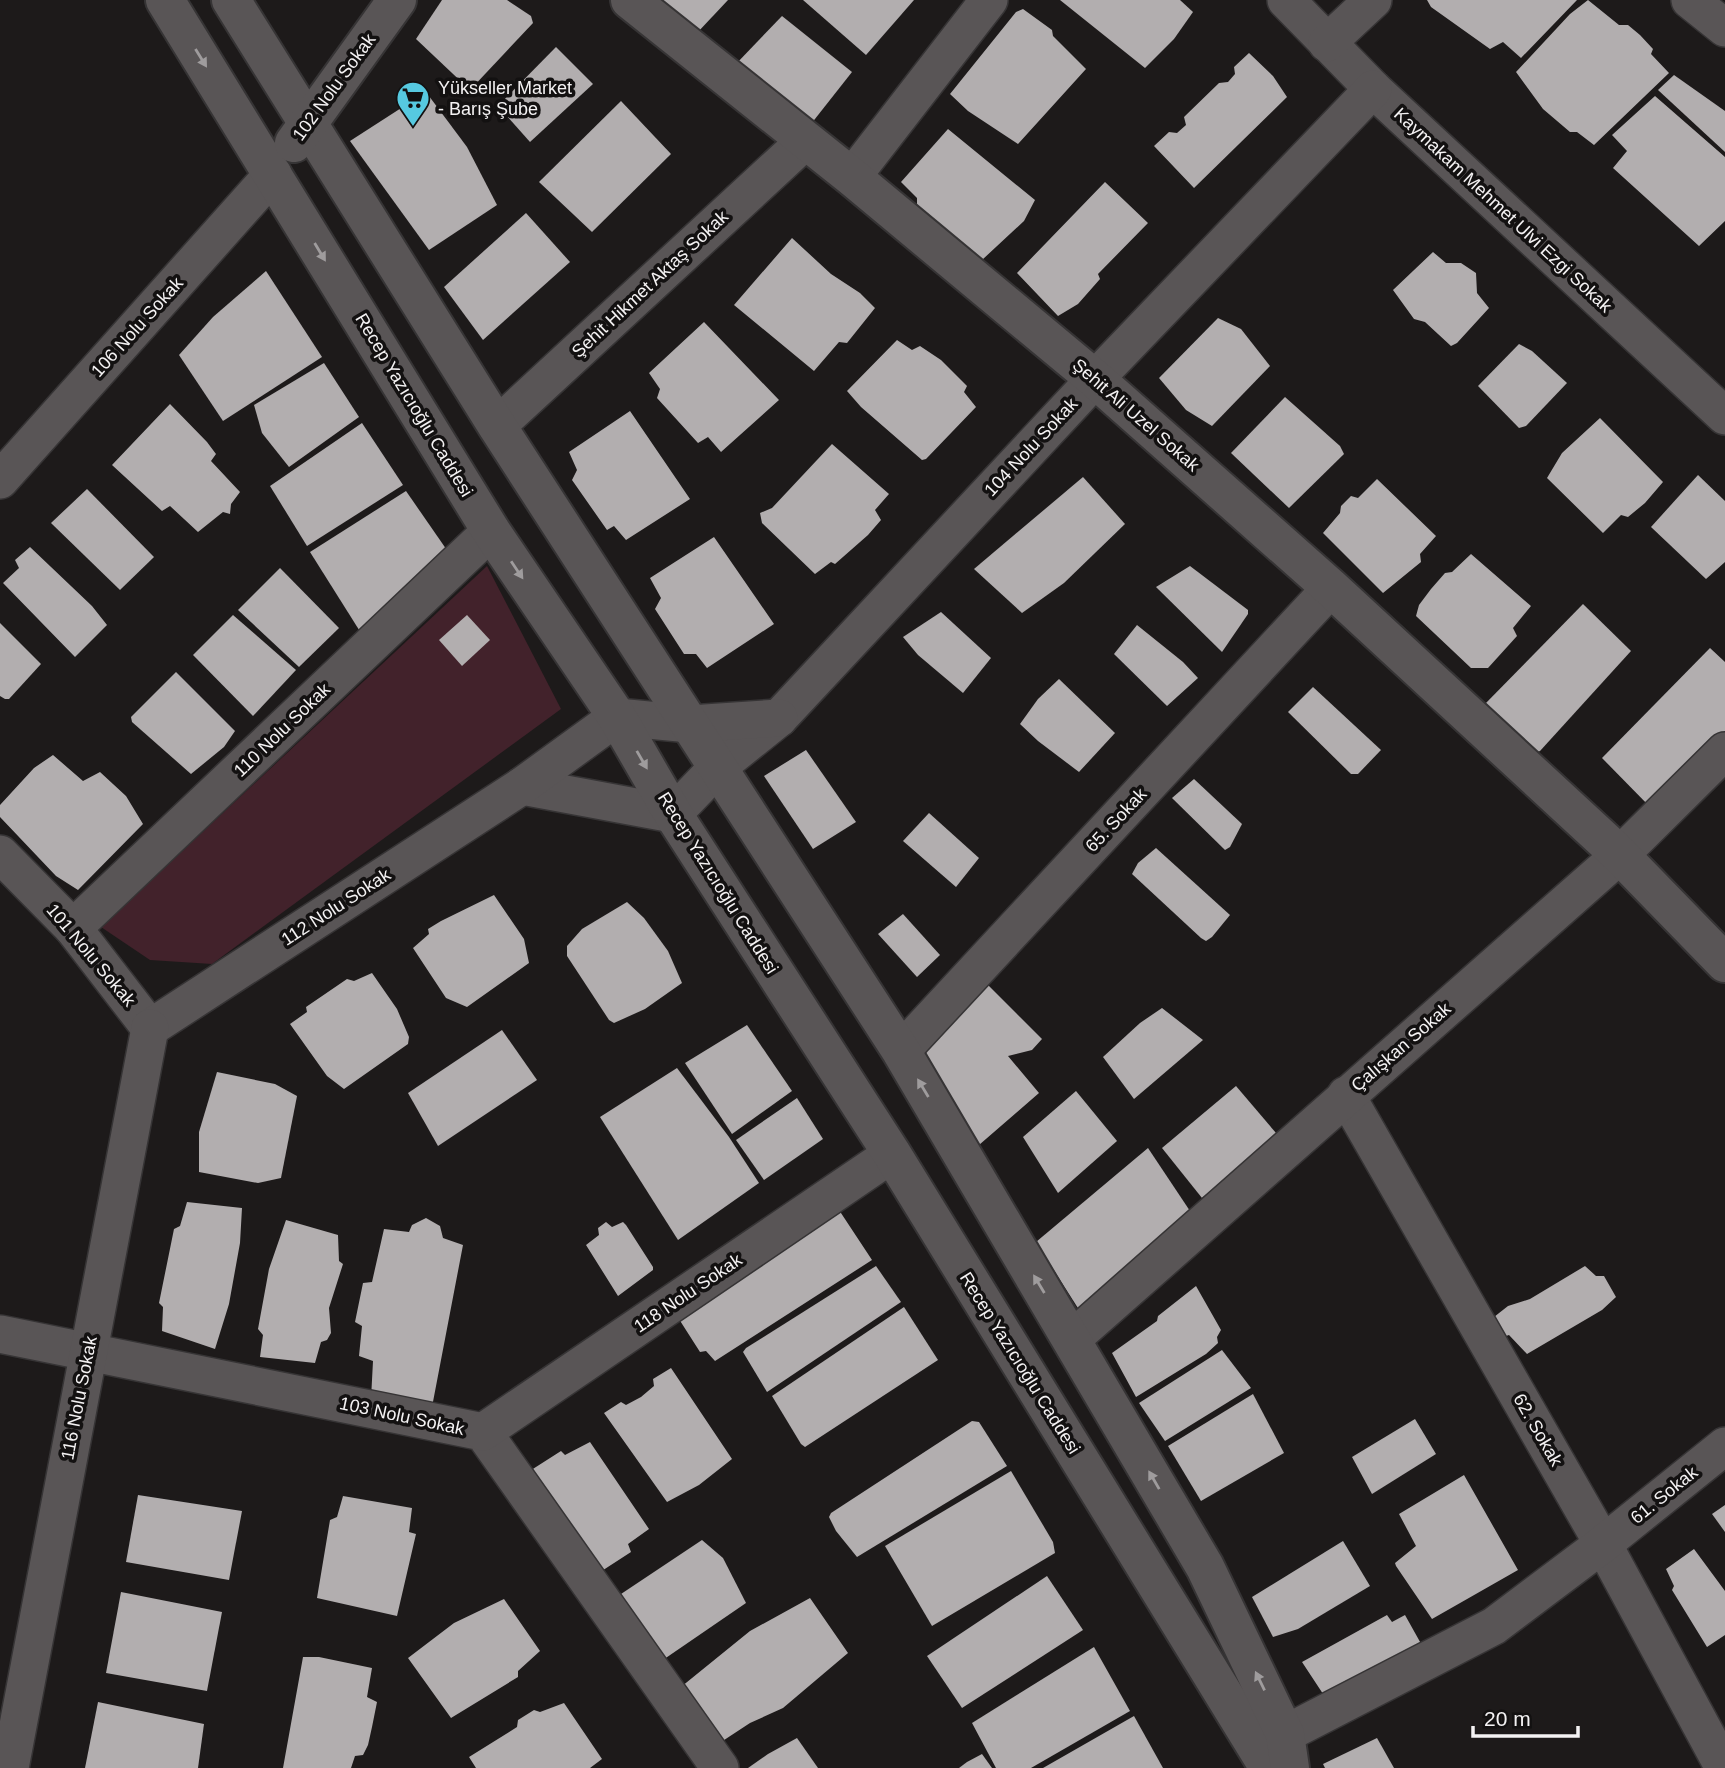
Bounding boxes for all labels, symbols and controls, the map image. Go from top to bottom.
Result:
street label: 102 Nolu Sokak [289,29,380,144]
one-way arrow [194,48,207,68]
place label: Yükseller Market - Barış Şube [438,78,572,119]
supermarket icon: Yükseller Market - Barış Şube [394,79,432,128]
street label: Kaymakam Mehmet Ulvi Ezgi Sokak [1390,104,1617,317]
street label: Şehit Hikmet Aktaş Sokak [568,206,733,362]
one-way arrow [314,242,327,261]
street label: 106 Nolu Sokak [87,272,188,381]
street label: Recep Yazıcıoğlu Caddesi [351,310,477,500]
street label: Şehit Ali Uzel Sokak [1069,355,1204,476]
street label: 104 Nolu Sokak [980,393,1082,500]
one-way arrow [511,560,524,580]
street label: 110 Nolu Sokak [230,678,335,781]
one-way arrow [636,751,648,770]
street label: 65. Sokak [1081,783,1151,856]
street label: Recep Yazıcıoğlu Caddesi [654,788,782,978]
street label: 112 Nolu Sokak [278,864,395,950]
street label: 101 Nolu Sokak [42,900,140,1011]
street label: Çalışkan Sokak [1347,998,1456,1096]
one-way arrow [917,1079,929,1098]
street label: 118 Nolu Sokak [630,1249,747,1336]
street label: Recep Yazıcıoğlu Caddesi [956,1268,1084,1458]
one-way arrow [1033,1274,1046,1293]
street label: 116 Nolu Sokak [57,1333,101,1462]
street label: 62. Sokak [1509,1390,1567,1471]
street label: 103 Nolu Sokak [338,1393,467,1439]
street label: 61. Sokak [1627,1461,1702,1528]
one-way arrow [1148,1471,1161,1490]
one-way arrow [1254,1671,1266,1691]
scale bar [1473,1694,1578,1738]
text: 20 m [1484,1707,1531,1730]

